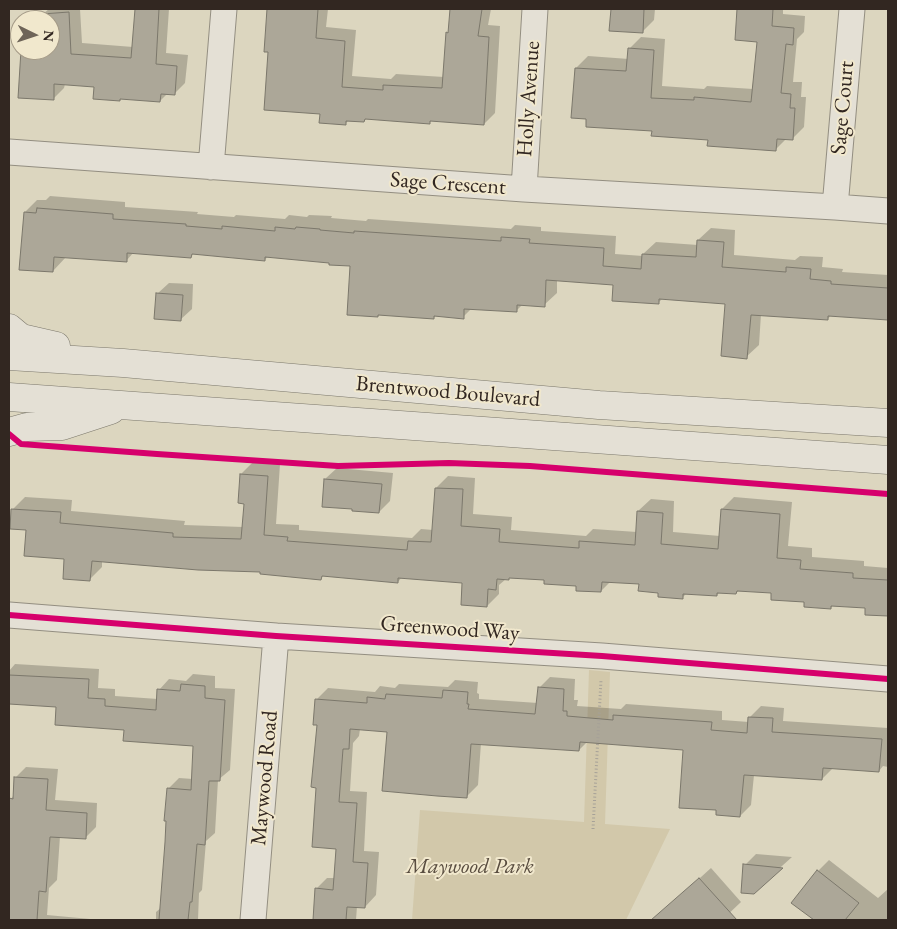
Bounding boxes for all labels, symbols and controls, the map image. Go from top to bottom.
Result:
north arrow [10,10,60,60]
text: N [40,30,58,42]
street label: Holly Avenue [512,40,546,158]
street label: Sage Court [826,60,860,156]
street label: Sage Crescent [389,167,507,201]
street label: Brentwood Boulevard [355,371,541,413]
street label: Greenwood Way [380,611,520,647]
street label: Maywood Road [246,709,284,847]
park label: Maywood Park [406,854,534,880]

